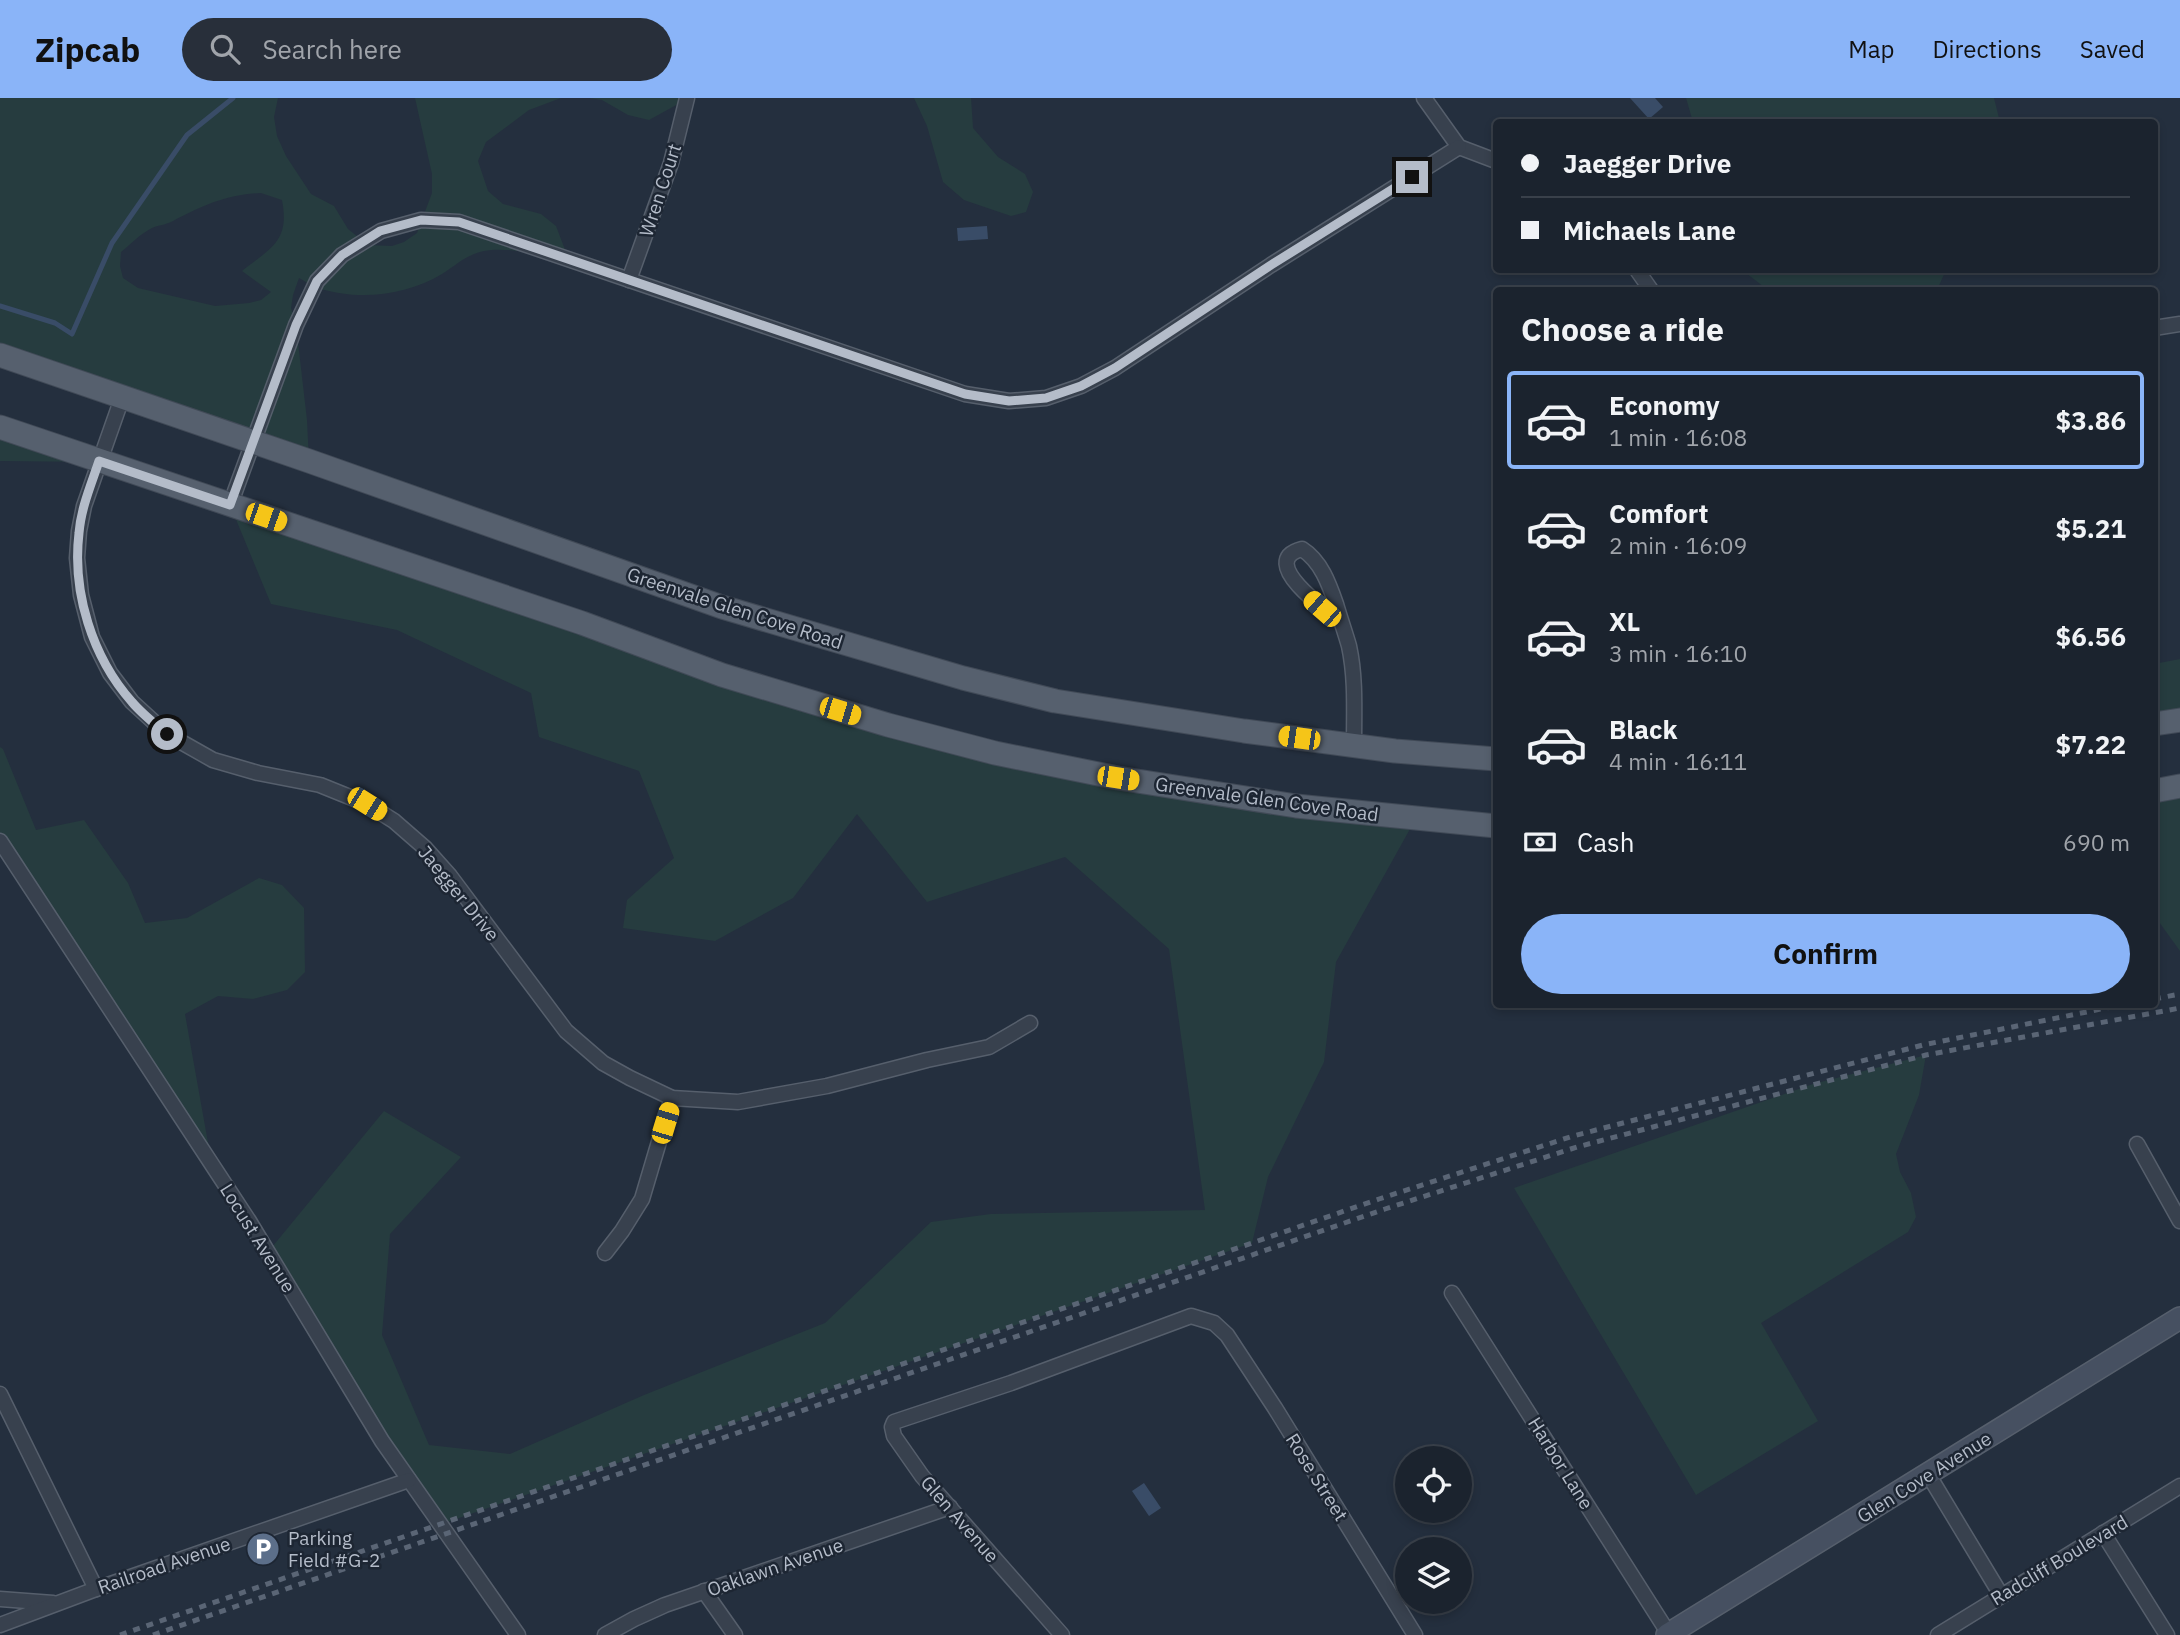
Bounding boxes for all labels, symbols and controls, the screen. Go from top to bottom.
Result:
search box [182,18,672,81]
text: Zipcab [35,28,140,71]
icon: search [206,30,244,68]
text: Search here [262,32,402,66]
text: Map [1848,33,1894,65]
text: Directions [1932,33,2042,65]
text: Saved [2080,33,2145,65]
street label: Wren Court [634,141,686,239]
text: Jaegger Drive [1563,146,1731,180]
route end [1396,161,1428,193]
text: Michaels Lane [1563,213,1736,247]
text: Choose a ride [1521,308,1724,350]
text: Economy [1609,388,1720,422]
icon: car [1525,389,1588,452]
text: $3.86 [2056,403,2126,437]
text: 1 min · 16:08 [1609,422,1747,452]
text: Comfort [1609,496,1708,530]
icon: car [1525,497,1588,560]
car [243,500,290,534]
text: $5.21 [2056,511,2126,545]
text: 2 min · 16:09 [1609,530,1747,560]
street label: Greenvale Glen Cove Road [624,562,846,654]
car [1300,587,1345,631]
text: XL [1609,604,1640,638]
icon: car [1525,605,1588,668]
text: $6.56 [2056,619,2126,653]
text: 3 min · 16:10 [1609,638,1747,668]
car [817,695,864,727]
text: Black [1609,712,1677,746]
icon: car [1525,713,1588,776]
route start [151,718,183,750]
car [1277,725,1322,751]
text: $7.22 [2056,727,2126,761]
text: 4 min · 16:11 [1609,746,1747,776]
car [1096,764,1141,792]
street label: Greenvale Glen Cove Road [1154,771,1380,827]
car [344,784,391,824]
icon: cash [1521,823,1559,861]
text: Cash [1577,825,1634,859]
text: 690 m [2063,827,2130,857]
street label: Jaegger Drive [413,840,505,946]
button: Confirm [1521,914,2130,994]
car [649,1100,682,1146]
street label: Locust Avenue [215,1179,301,1297]
street label: Harbor Lane [1523,1412,1599,1514]
street label: Glen Cove Avenue [1852,1426,1996,1528]
street label: Rose Street [1281,1429,1353,1525]
map controls [1395,1446,1472,1614]
button: locate [1395,1446,1472,1523]
street label: Glen Avenue [916,1471,1004,1567]
street label: Radcliff Boulevard [1986,1510,2132,1610]
place label: Parking Field #G-2 [288,1526,380,1572]
parking icon: Parking Field #G-2 [244,1530,282,1568]
street label: Railroad Avenue [95,1531,233,1599]
street label: Oaklawn Avenue [704,1533,846,1601]
button: layers [1395,1537,1472,1614]

